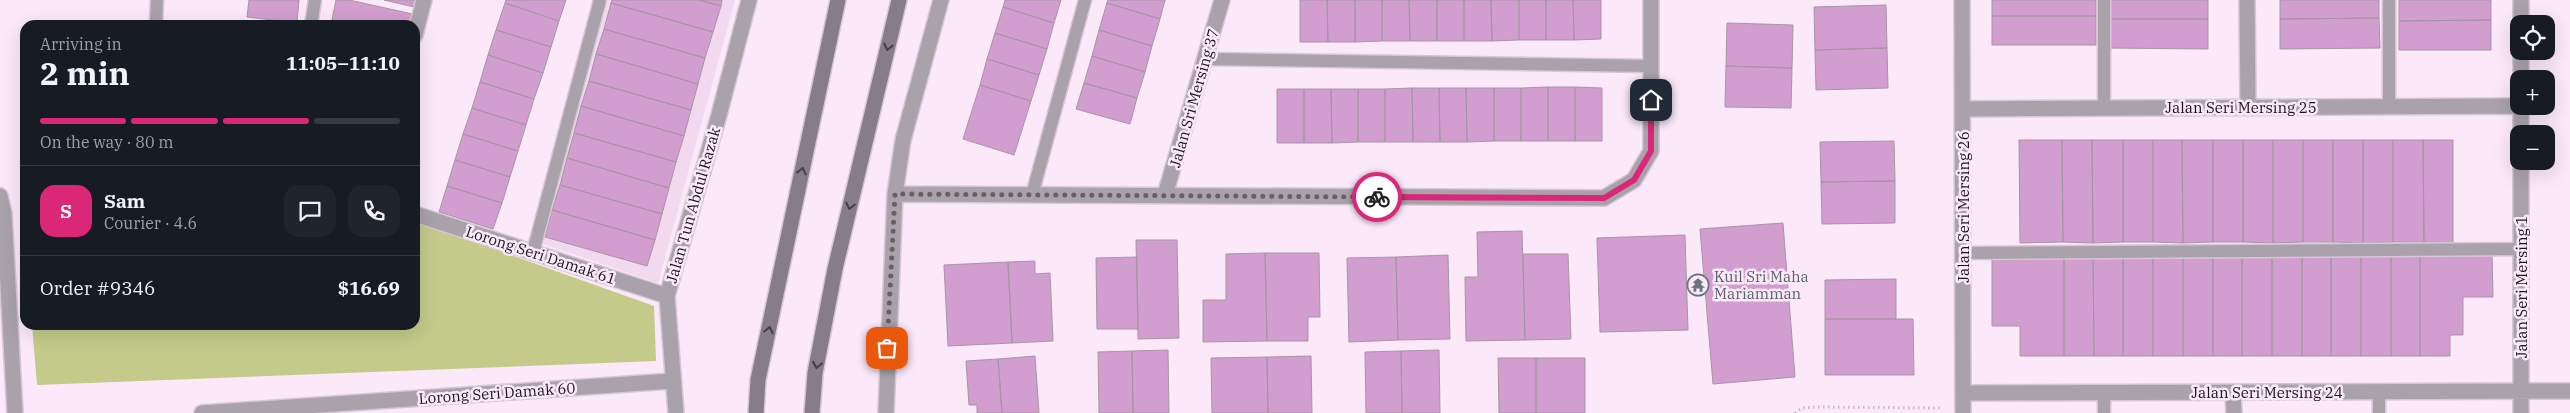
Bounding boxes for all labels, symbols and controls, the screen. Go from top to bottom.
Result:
map controls [2510,15,2555,170]
button: locate [2510,15,2555,60]
street label: Jalan Sri Mersing 37 [1165,26,1223,170]
text: Arriving in [40,34,122,54]
one-way arrow [883,43,894,52]
text: 11:05–11:10 [286,51,400,75]
text: 2 min [40,52,130,94]
button: + [2510,70,2555,115]
pin [1630,79,1672,121]
icon: home [1637,86,1665,114]
street label: Jalan Seri Mersing 25 [2165,98,2317,117]
street label: Jalan Tun Abdul Razak [662,125,724,285]
button: − [2510,125,2555,170]
street label: Jalan Seri Mersing 26 [1954,131,1973,283]
text: On the way · 80 m [40,132,174,152]
one-way arrow [796,167,807,176]
courier [1352,172,1402,222]
icon: bike [1363,183,1391,211]
button: chat [284,185,336,237]
button: phone [348,185,400,237]
text: Sam [104,189,145,213]
text: S [60,199,72,223]
one-way arrow [845,201,856,210]
text: Courier · 4.6 [104,213,197,233]
street label: Jalan Seri Mersing 1 [2512,216,2531,358]
street label: Lorong Seri Damak 61 [463,222,619,288]
place label: Kuil Sri Maha Mariamman [1714,267,1809,303]
temple icon: Kuil Sri Maha Mariamman [1686,273,1710,297]
text: Order #9346 [40,276,155,300]
text: $16.69 [338,276,400,300]
one-way arrow [763,326,773,335]
pin [866,327,908,369]
icon: bag [873,334,901,362]
one-way arrow [812,360,822,369]
street label: Lorong Seri Damak 60 [418,378,576,408]
street label: Jalan Seri Mersing 24 [2191,383,2343,402]

